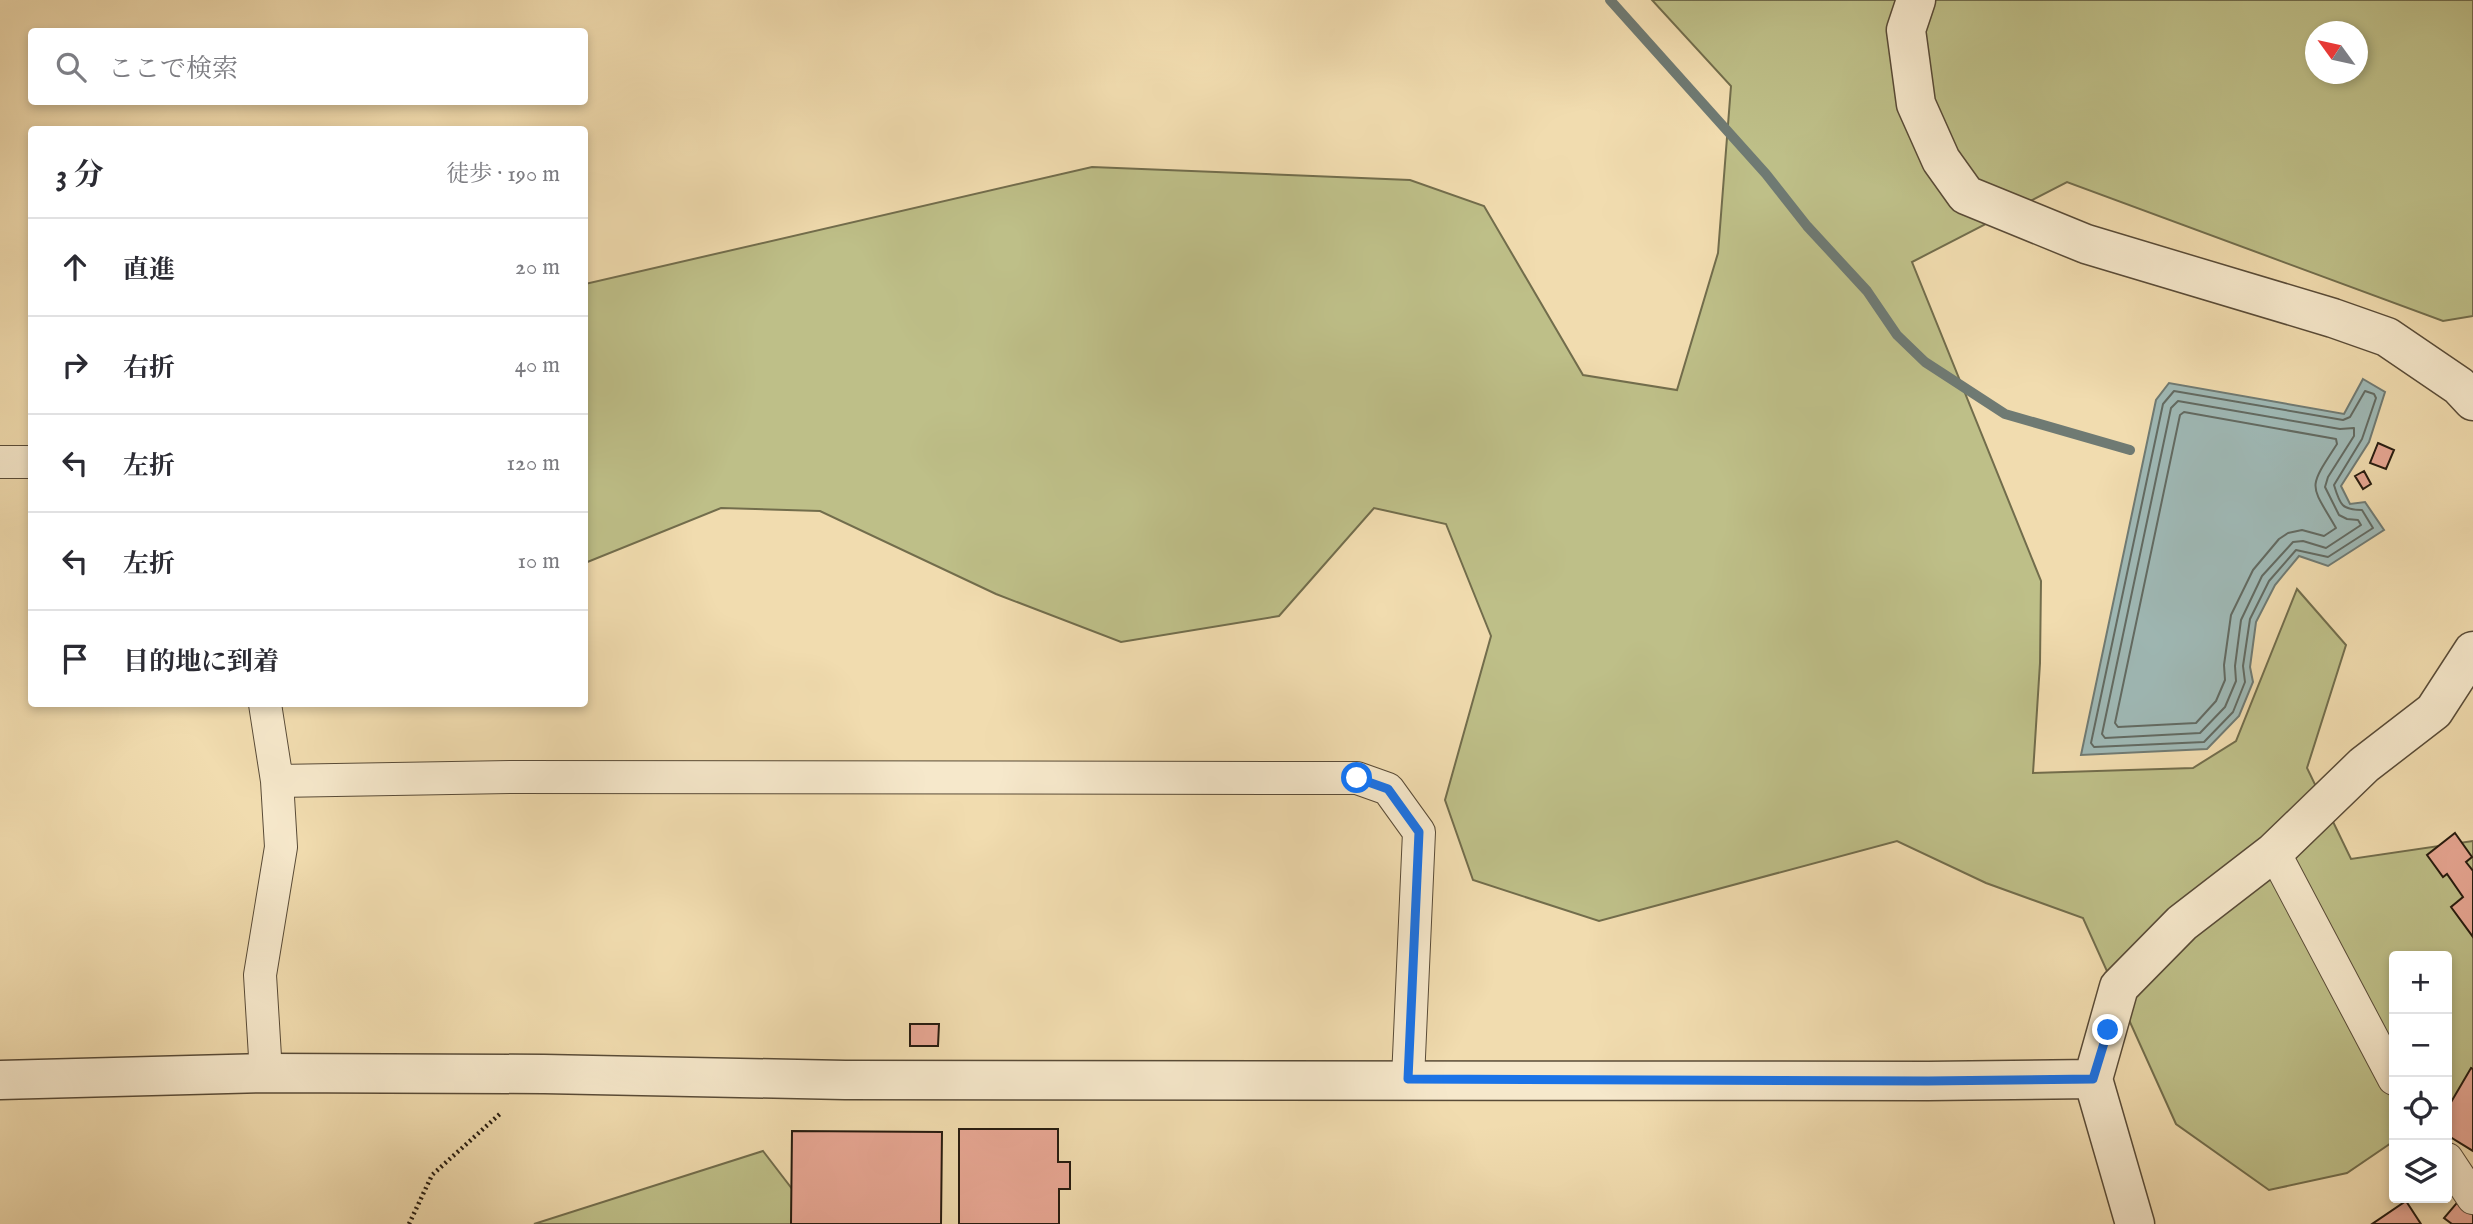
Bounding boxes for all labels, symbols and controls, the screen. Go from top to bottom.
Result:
north arrow [2305,21,2368,84]
search box [28,28,588,105]
icon: search [52,48,90,86]
text: ここで検索 [108,53,238,86]
text: 3 分 [56,157,104,195]
text: 徒歩 · 190 m [446,160,560,189]
icon: ahead [56,248,94,286]
text: 20 m [515,253,560,282]
text: 直進 [123,254,175,287]
icon: right [56,346,94,384]
text: 40 m [515,351,560,380]
text: 右折 [123,352,175,385]
icon: left [56,444,94,482]
text: 120 m [507,449,560,478]
text: 左折 [123,450,175,483]
icon: left [56,542,94,580]
text: 10 m [517,547,560,576]
text: 左折 [123,548,175,581]
icon: arrive [56,640,94,678]
text: 目的地に到着 [123,646,279,679]
route start [1341,762,1372,793]
map controls [2389,951,2452,1203]
button: + [2389,951,2452,1014]
route end [2092,1014,2123,1045]
button: − [2389,1014,2452,1077]
button: locate [2389,1077,2452,1140]
button: layers [2389,1140,2452,1203]

